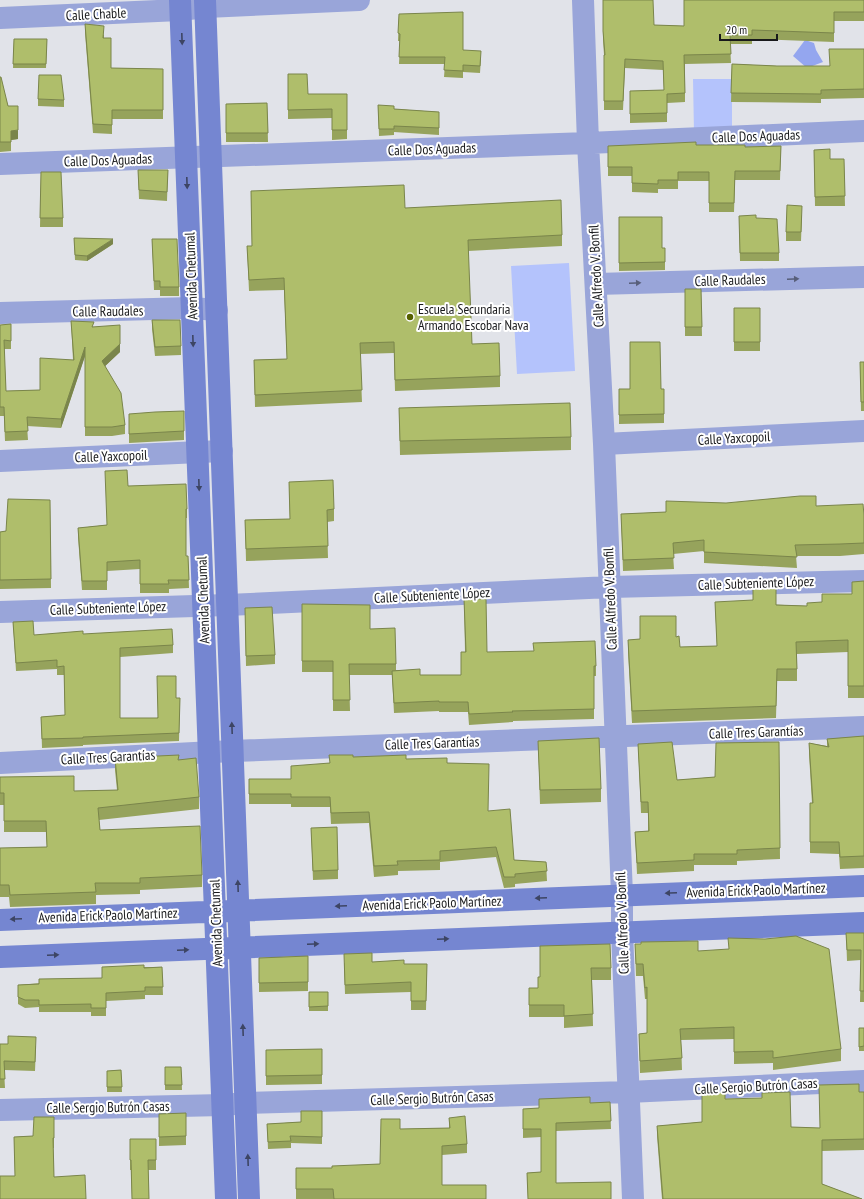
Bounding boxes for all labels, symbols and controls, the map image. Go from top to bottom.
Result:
street label: Calle Chable [65,3,127,25]
scale bar [720,16,777,42]
text: 20 m [726,22,747,37]
one-way arrow [178,33,185,45]
street label: Calle Dos Aguadas [712,125,801,147]
street label: Calle Dos Aguadas [388,138,477,160]
street label: Calle Dos Aguadas [64,149,153,171]
one-way arrow [184,177,190,190]
street label: Calle Alfredo V. Bonfil [584,224,608,328]
street label: Avenida Chetumal [180,231,202,320]
street label: Calle Raudales [694,270,766,290]
one-way arrow [787,276,800,282]
one-way arrow [629,280,642,286]
place label: Escuela Secundaria Armando Escobar Nava [418,300,529,334]
street label: Calle Raudales [72,301,144,321]
marker: Escuela Secundaria Armando Escobar Nava [405,312,415,322]
one-way arrow [190,335,196,348]
street label: Calle Yaxcopoil [697,427,771,449]
street label: Calle Yaxcopoil [74,446,148,466]
one-way arrow [195,479,202,491]
street label: Calle Alfredo V. Bonfil [599,547,621,651]
street label: Avenida Chetumal [192,555,214,644]
street label: Calle Subteniente López [698,572,814,594]
street label: Calle Subteniente López [373,583,491,607]
street label: Calle Subteniente López [50,597,166,619]
one-way arrow [229,721,235,734]
street label: Calle Tres Garantías [709,721,804,743]
street label: Calle Tres Garantías [385,732,480,754]
street label: Calle Tres Garantías [60,746,156,768]
street label: Calle Alfredo V. Bonfil [611,871,633,975]
street label: Avenida Chetumal [205,878,227,967]
street label: Avenida Erick Paolo Martínez [686,879,826,901]
one-way arrow [234,880,241,892]
one-way arrow [665,890,677,897]
street label: Avenida Erick Paolo Martínez [362,892,502,914]
one-way arrow [535,895,547,902]
one-way arrow [334,903,347,909]
street label: Avenida Erick Paolo Martínez [38,904,178,926]
one-way arrow [9,916,22,922]
one-way arrow [437,936,449,943]
one-way arrow [307,941,319,948]
one-way arrow [177,946,189,953]
one-way arrow [47,952,60,958]
one-way arrow [240,1023,246,1036]
street label: Calle Sergio Butrón Casas [694,1074,818,1098]
street label: Calle Sergio Butrón Casas [370,1087,494,1109]
street label: Calle Sergio Butrón Casas [46,1097,170,1117]
one-way arrow [244,1154,251,1166]

